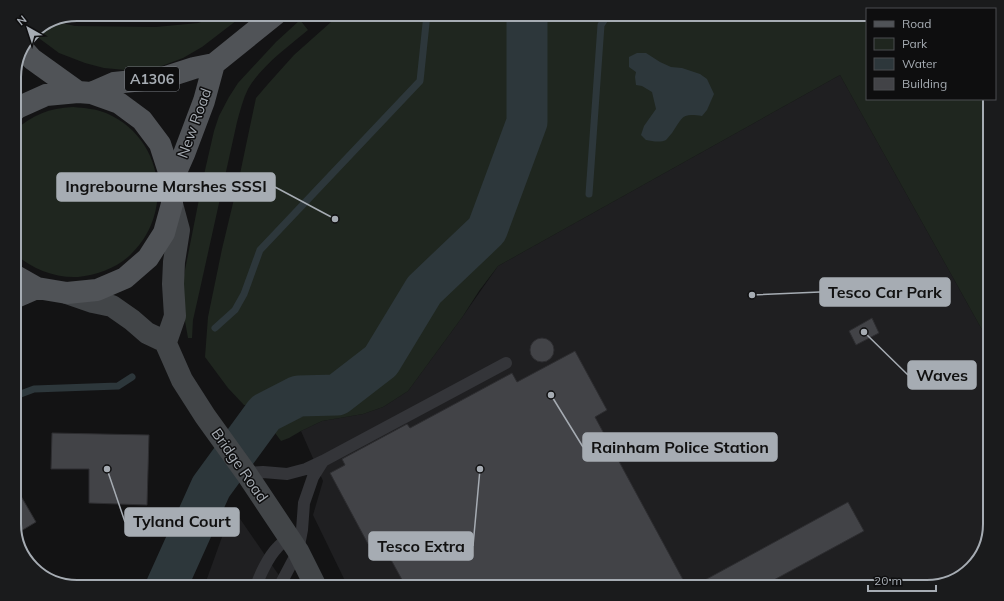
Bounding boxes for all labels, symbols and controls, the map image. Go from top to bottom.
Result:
north arrow [8,8,48,48]
legend [866,8,996,100]
text: N [14,12,29,28]
text: Road [902,16,931,31]
text: Park [902,36,928,51]
text: Water [902,56,938,71]
road number: A1306 [125,67,179,91]
text: Building [902,76,947,91]
street label: New Road [173,85,215,161]
callout: Ingrebourne Marshes SSSI [57,173,275,201]
text: Ingrebourne Marshes SSSI [65,176,267,196]
callout: Tesco Car Park [820,278,950,306]
text: Tesco Car Park [828,282,943,302]
callout: Waves [908,361,976,389]
text: Waves [916,365,968,385]
street label: Bridge Road [208,424,272,506]
callout: Rainham Police Station [583,433,777,461]
text: Rainham Police Station [591,437,769,457]
callout: Tyland Court [125,508,239,536]
text: Tyland Court [133,511,231,531]
callout: Tesco Extra [369,532,473,560]
text: Tesco Extra [377,536,465,556]
scale bar [868,567,936,593]
text: 20 m [874,573,902,588]

